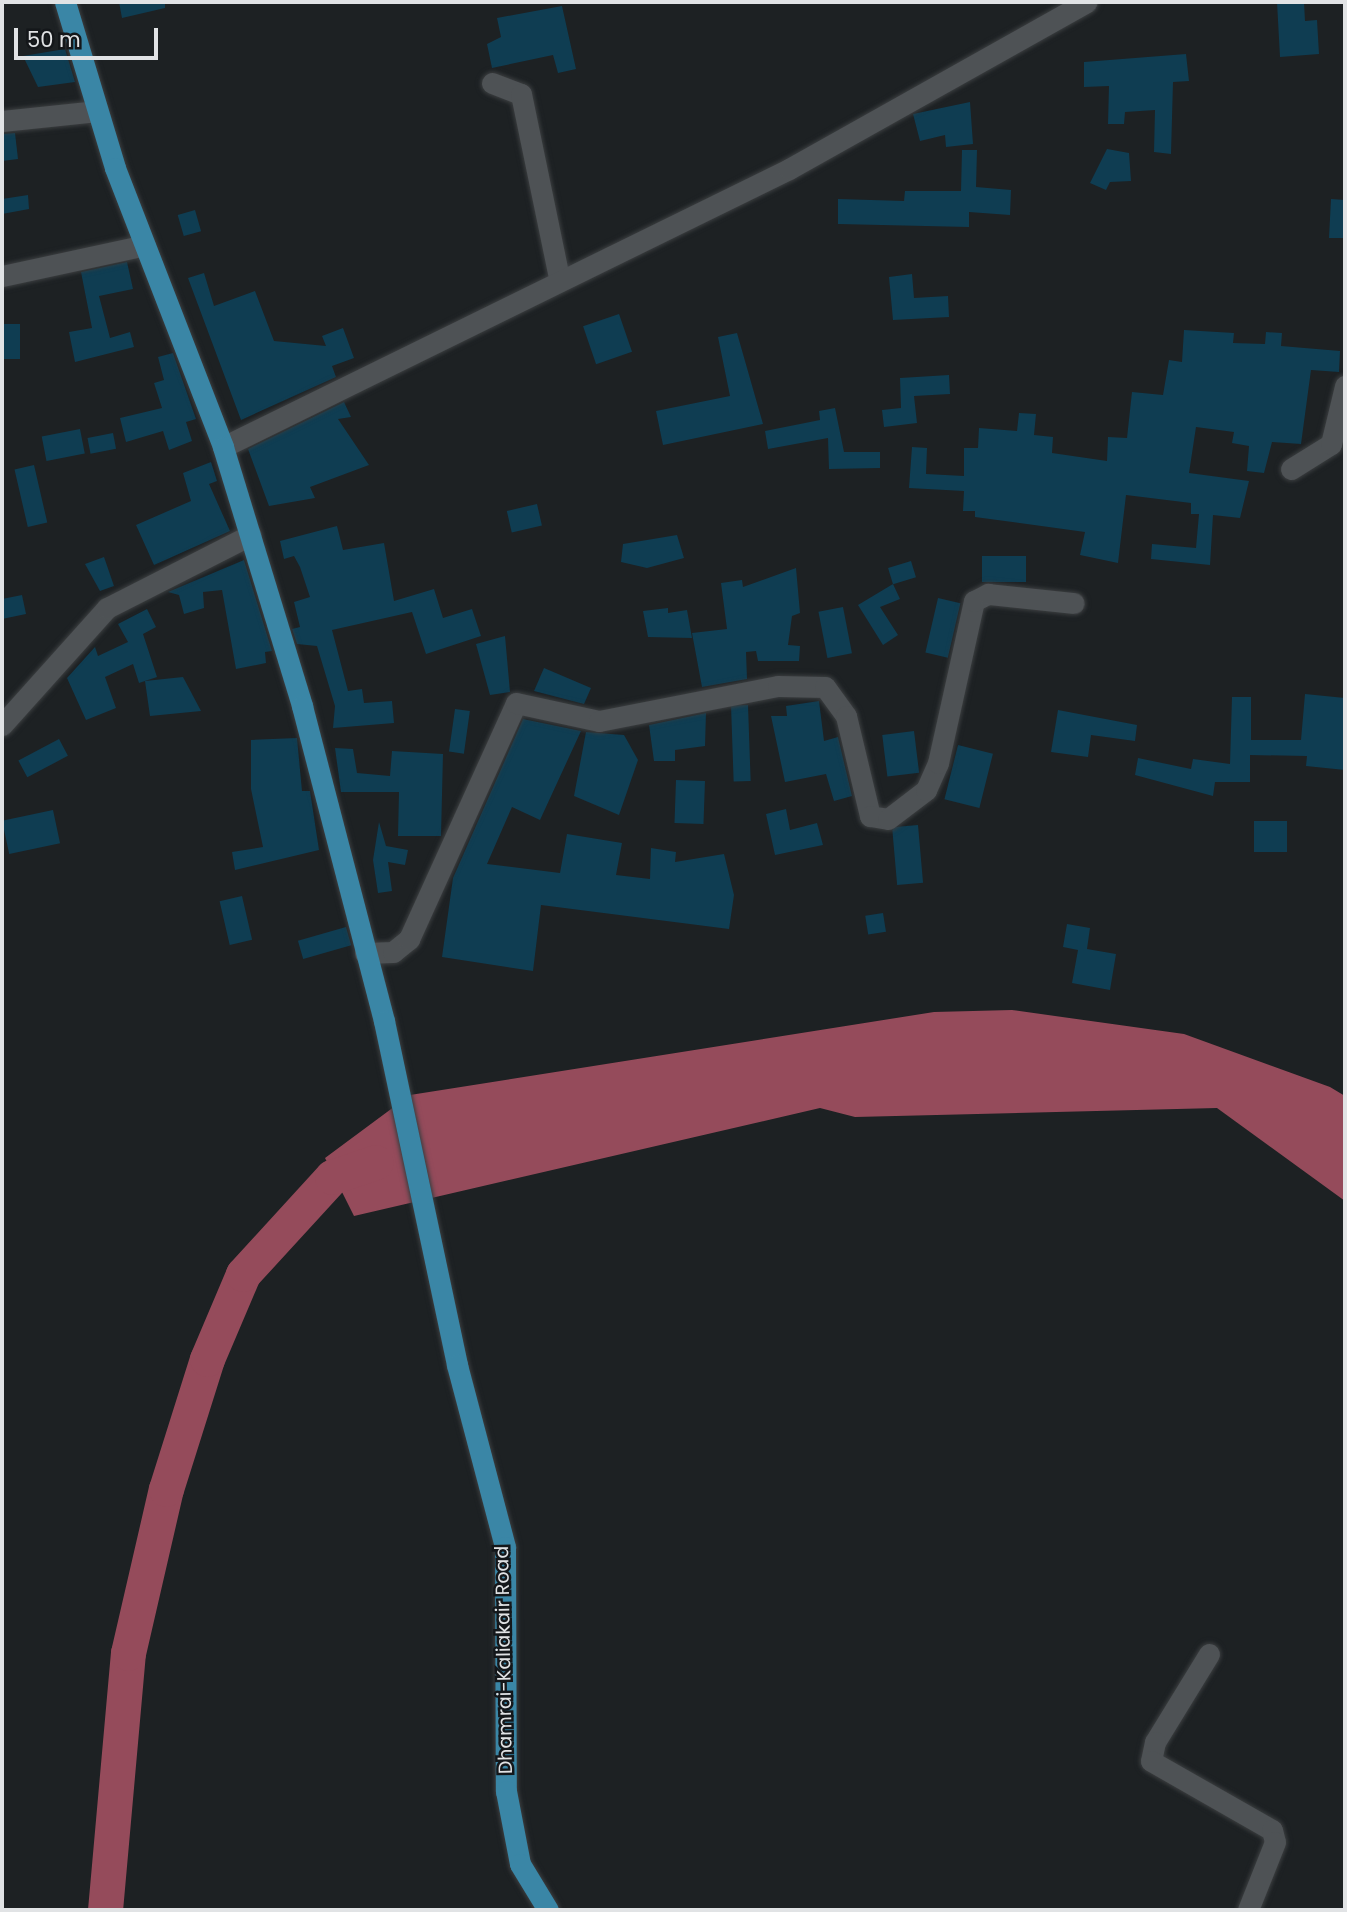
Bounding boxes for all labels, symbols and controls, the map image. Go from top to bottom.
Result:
scale bar [18,14,161,58]
text: 50 m [27,25,81,54]
street label: Dhamrai-Kaliakair Road [491,1546,517,1774]

